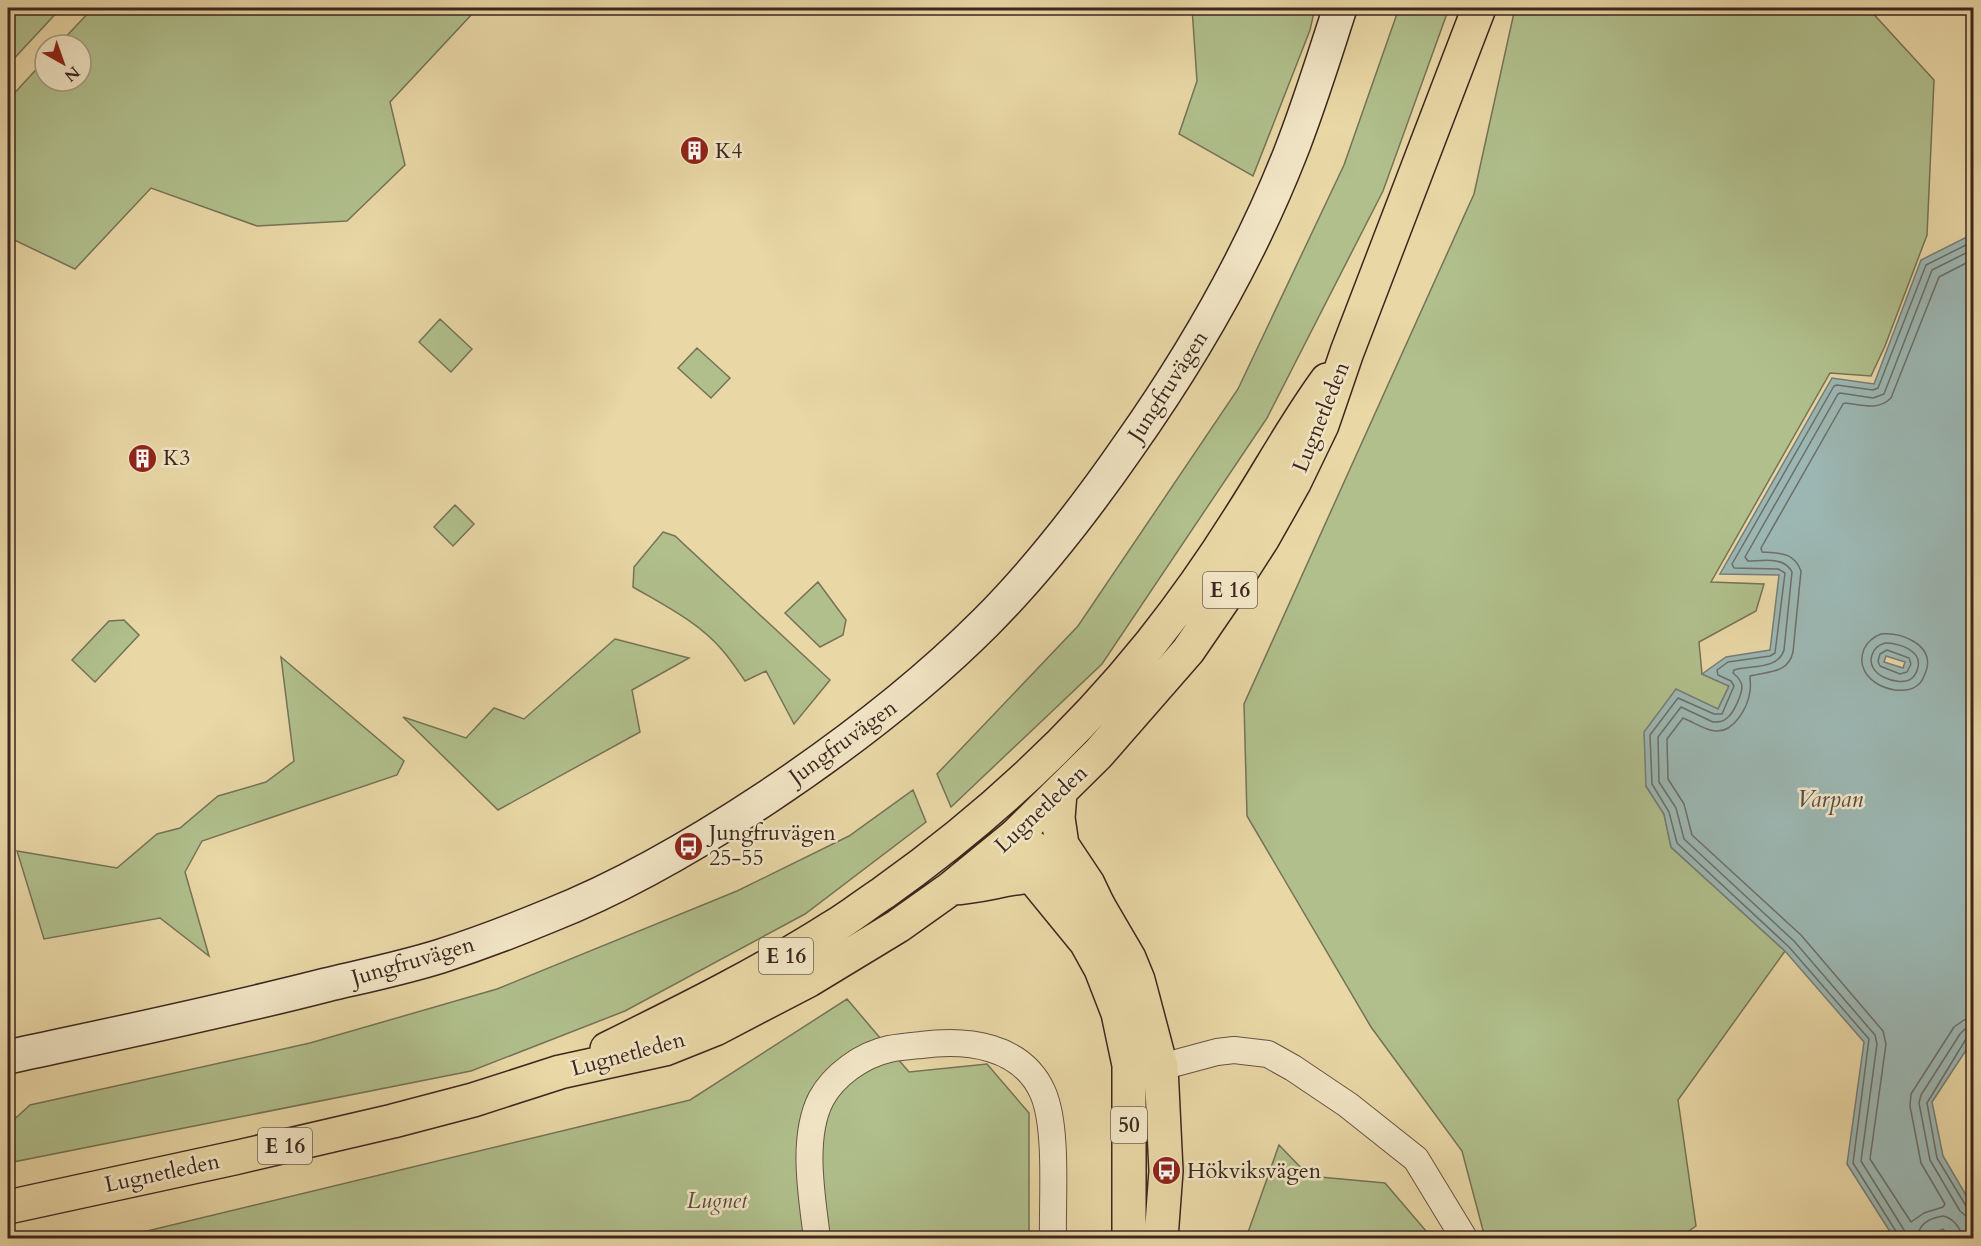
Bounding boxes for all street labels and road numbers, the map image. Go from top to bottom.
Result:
street label: Jungfruvägen [1119,324,1215,450]
street label: Lugnetleden [1285,357,1357,477]
road number: E 16 [1203,572,1257,608]
street label: Jungfruvägen [780,692,904,793]
street label: Lugnetleden [988,758,1094,860]
street label: Jungfruvägen [345,929,479,994]
road number: E 16 [759,938,813,974]
street label: Lugnetleden [568,1024,689,1084]
road number: 50 [1111,1107,1147,1143]
road number: E 16 [258,1128,312,1164]
street label: Lugnetleden [102,1146,223,1200]

